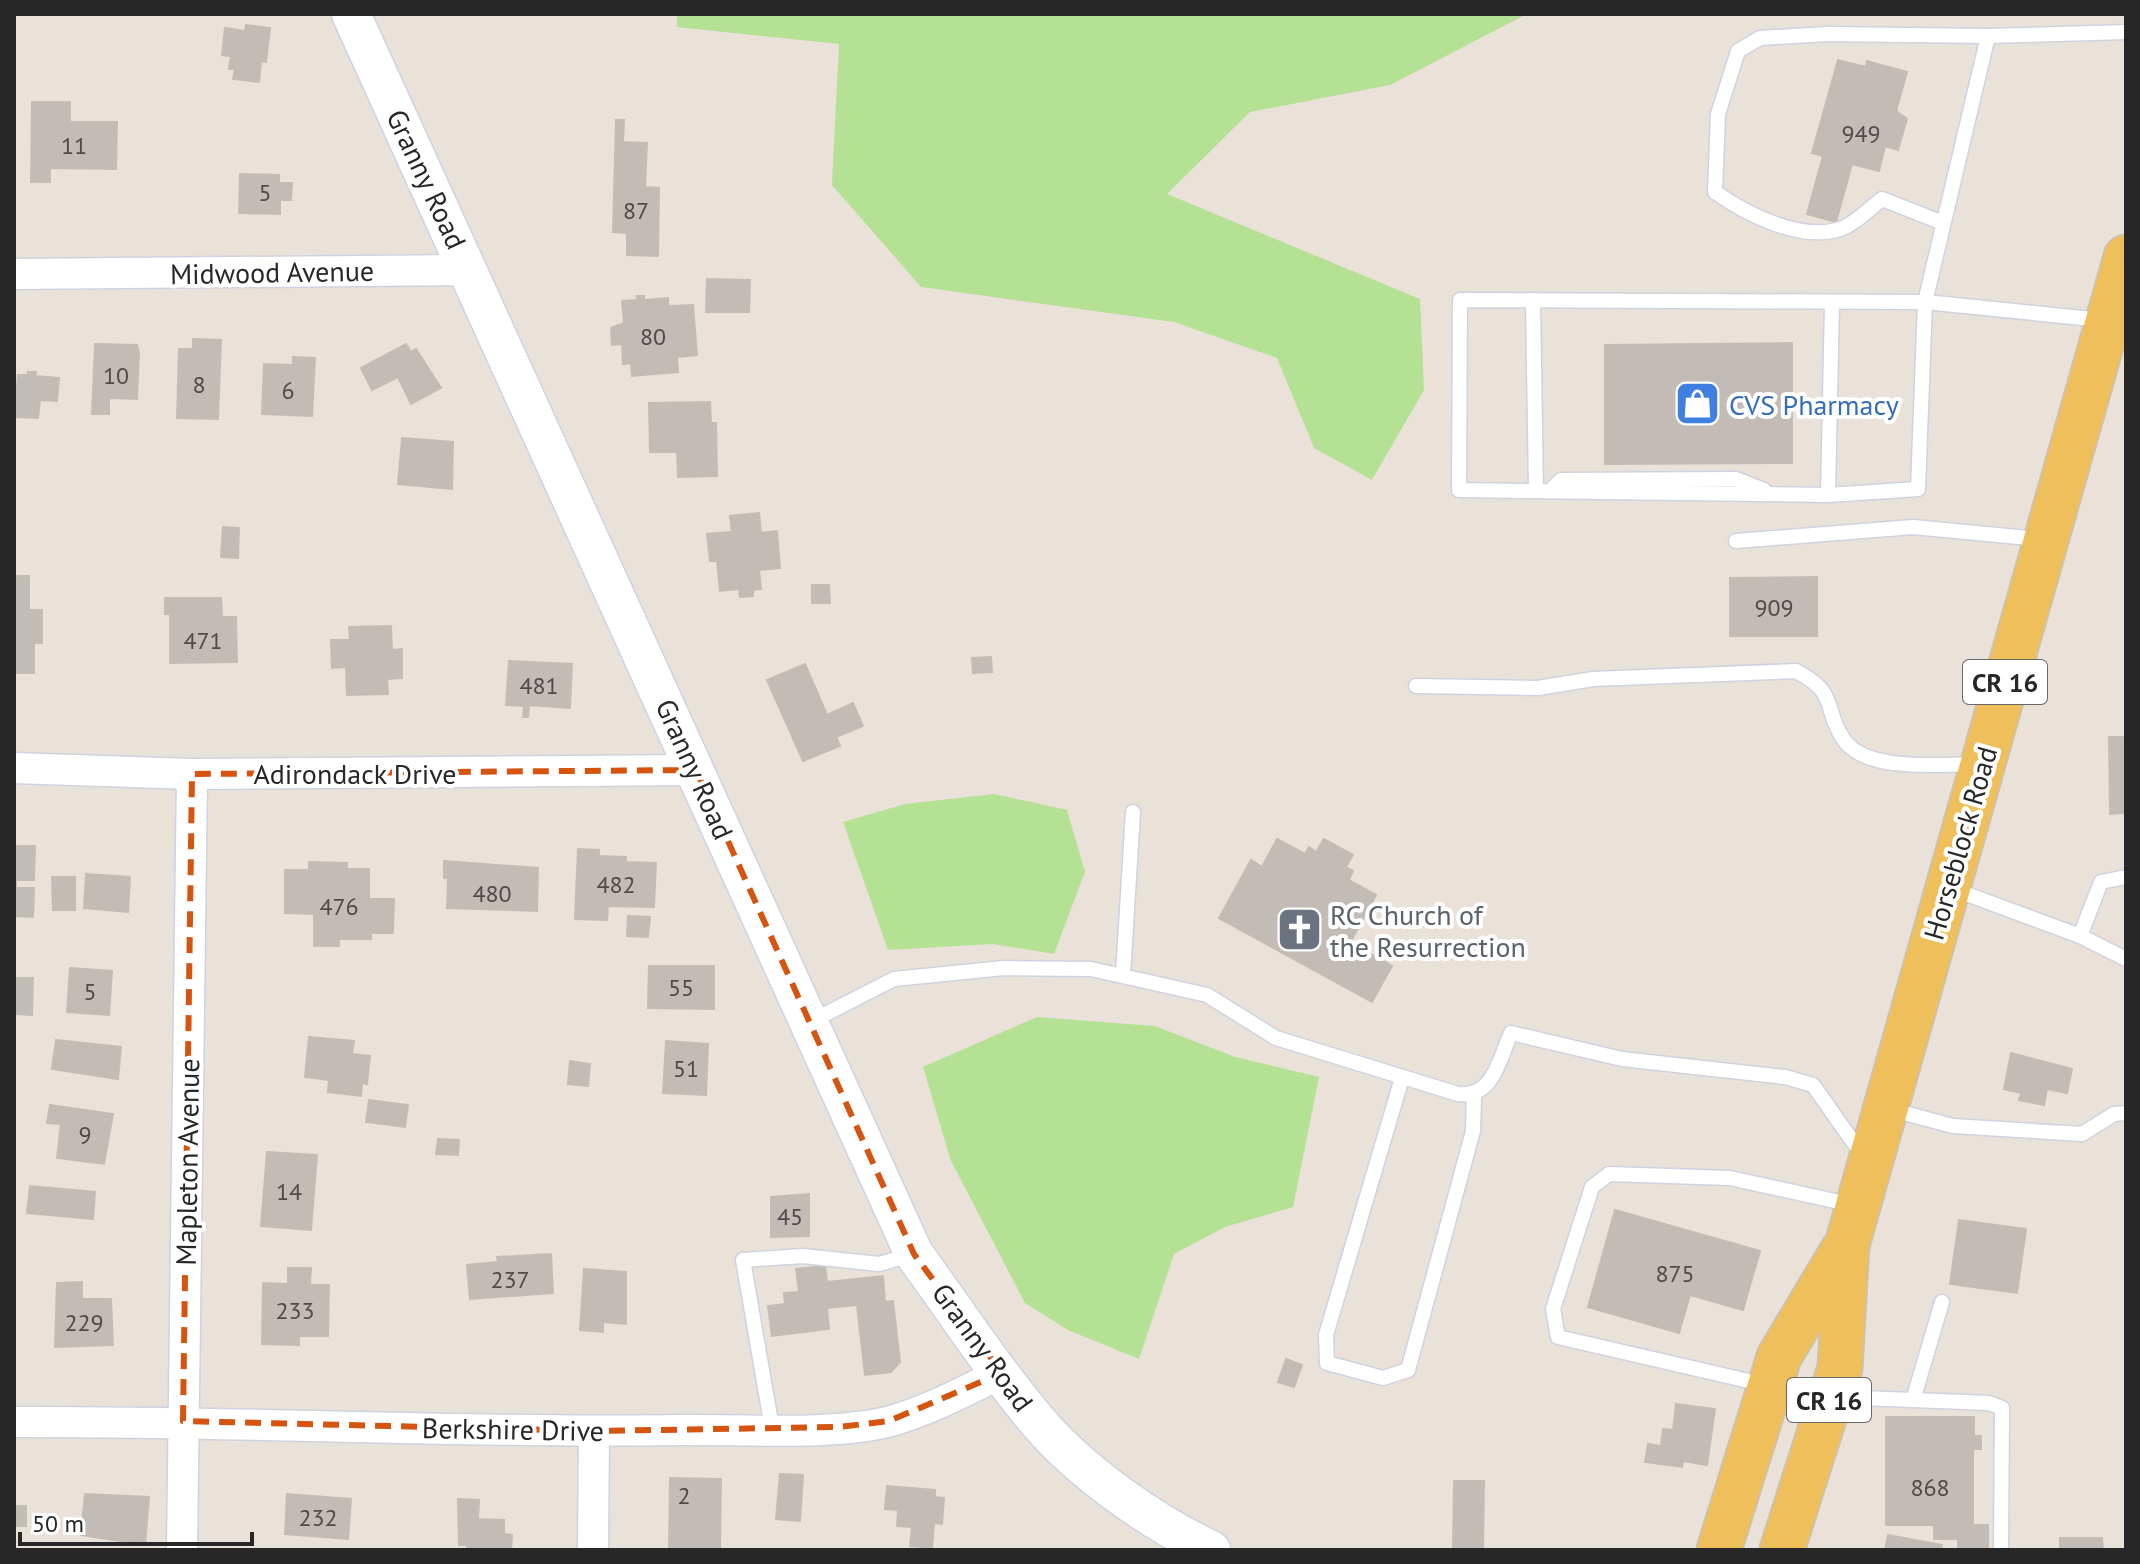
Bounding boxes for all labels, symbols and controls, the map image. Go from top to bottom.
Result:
street label: Granny Road [379,103,475,255]
house number: 949 [1841,118,1881,149]
house number: 11 [61,130,87,161]
house number: 5 [258,177,272,208]
house number: 87 [623,195,649,226]
street label: Midwood Avenue [170,252,374,292]
house number: 80 [640,321,666,352]
house number: 10 [103,360,129,391]
house number: 8 [192,369,206,400]
house number: 6 [281,375,295,406]
shop icon: CVS Pharmacy [1674,380,1722,428]
place label: CVS Pharmacy [1729,386,1899,423]
house number: 909 [1754,592,1794,623]
house number: 471 [183,625,223,656]
road number: CR 16 [1963,660,2047,704]
house number: 481 [519,670,559,701]
street label: Granny Road [648,693,742,845]
street label: Horseblock Road [1915,742,2005,944]
street label: Adirondack Drive [253,755,457,792]
house number: 482 [596,869,636,900]
house number: 480 [472,878,512,909]
house number: 476 [319,891,359,922]
place label: RC Church of the Resurrection [1330,896,1526,965]
church icon: RC Church of the Resurrection [1275,906,1323,954]
house number: 55 [668,972,694,1003]
house number: 5 [83,976,97,1007]
house number: 51 [673,1053,699,1084]
street label: Mapleton Avenue [167,1058,207,1266]
house number: 9 [78,1119,92,1150]
house number: 14 [276,1176,302,1207]
house number: 45 [777,1201,803,1232]
house number: 875 [1655,1258,1695,1289]
house number: 237 [490,1264,530,1295]
street label: Granny Road [924,1275,1042,1419]
house number: 233 [275,1295,315,1326]
house number: 229 [64,1307,104,1338]
road number: CR 16 [1787,1378,1871,1422]
street label: Berkshire Drive [422,1409,604,1449]
house number: 868 [1910,1472,1950,1503]
house number: 2 [677,1480,691,1511]
scale bar [20,1496,252,1546]
house number: 232 [298,1502,338,1533]
text: 50 m [32,1508,84,1539]

